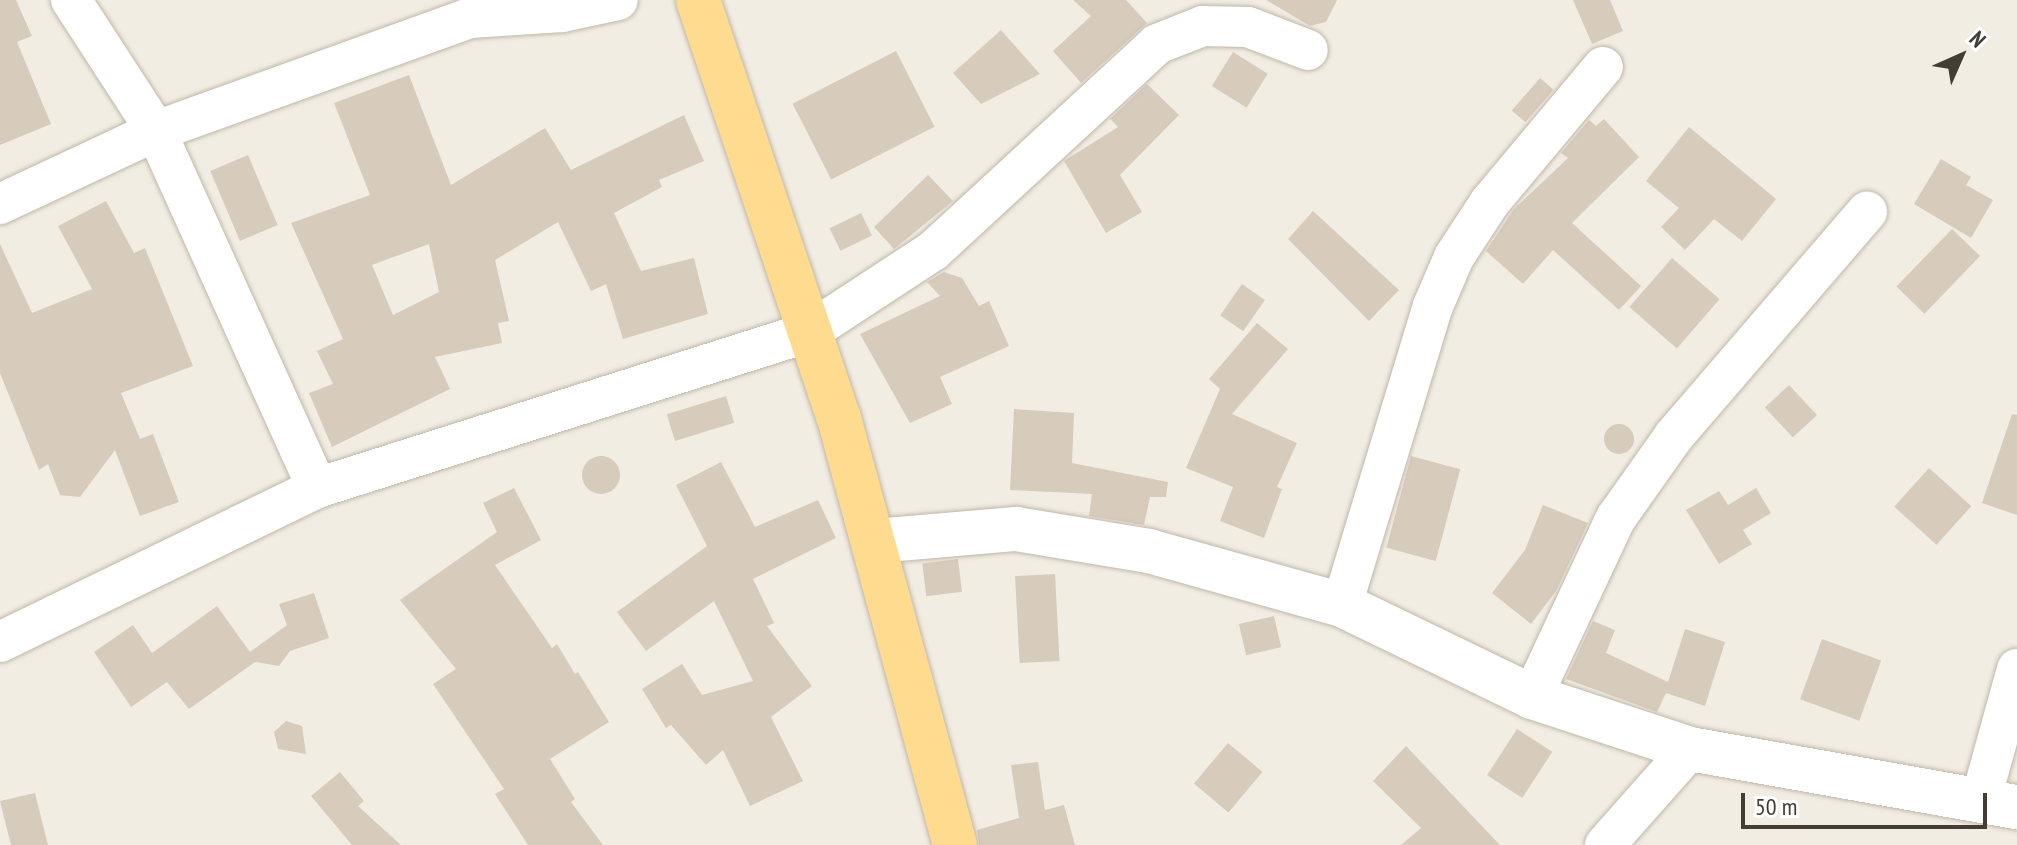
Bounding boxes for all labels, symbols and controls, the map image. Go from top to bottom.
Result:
north arrow [1921,16,2001,96]
text: N [1964,25,1992,53]
scale bar [1745,777,1991,827]
text: 50 m [1755,791,1797,822]

